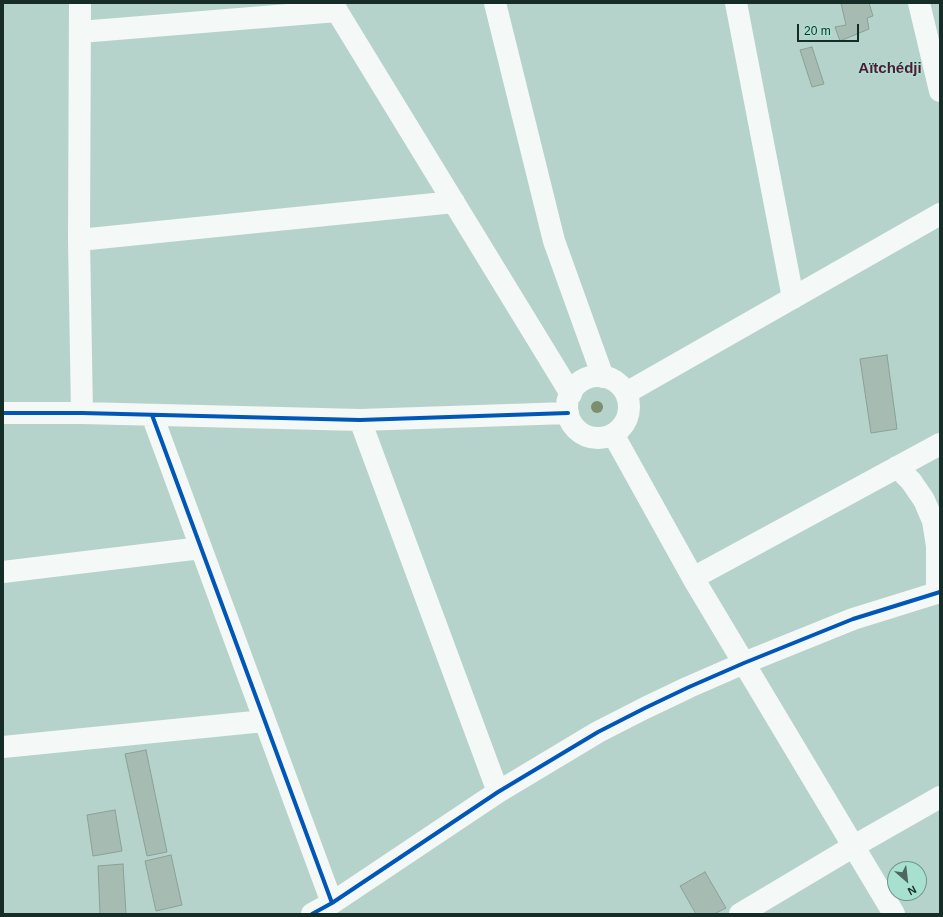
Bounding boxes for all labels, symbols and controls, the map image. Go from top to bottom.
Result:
scale bar [799,16,861,42]
text: 20 m [804,24,831,38]
district label: Aïtchédji [858,60,922,78]
north arrow [887,861,927,901]
text: N [906,884,918,898]

